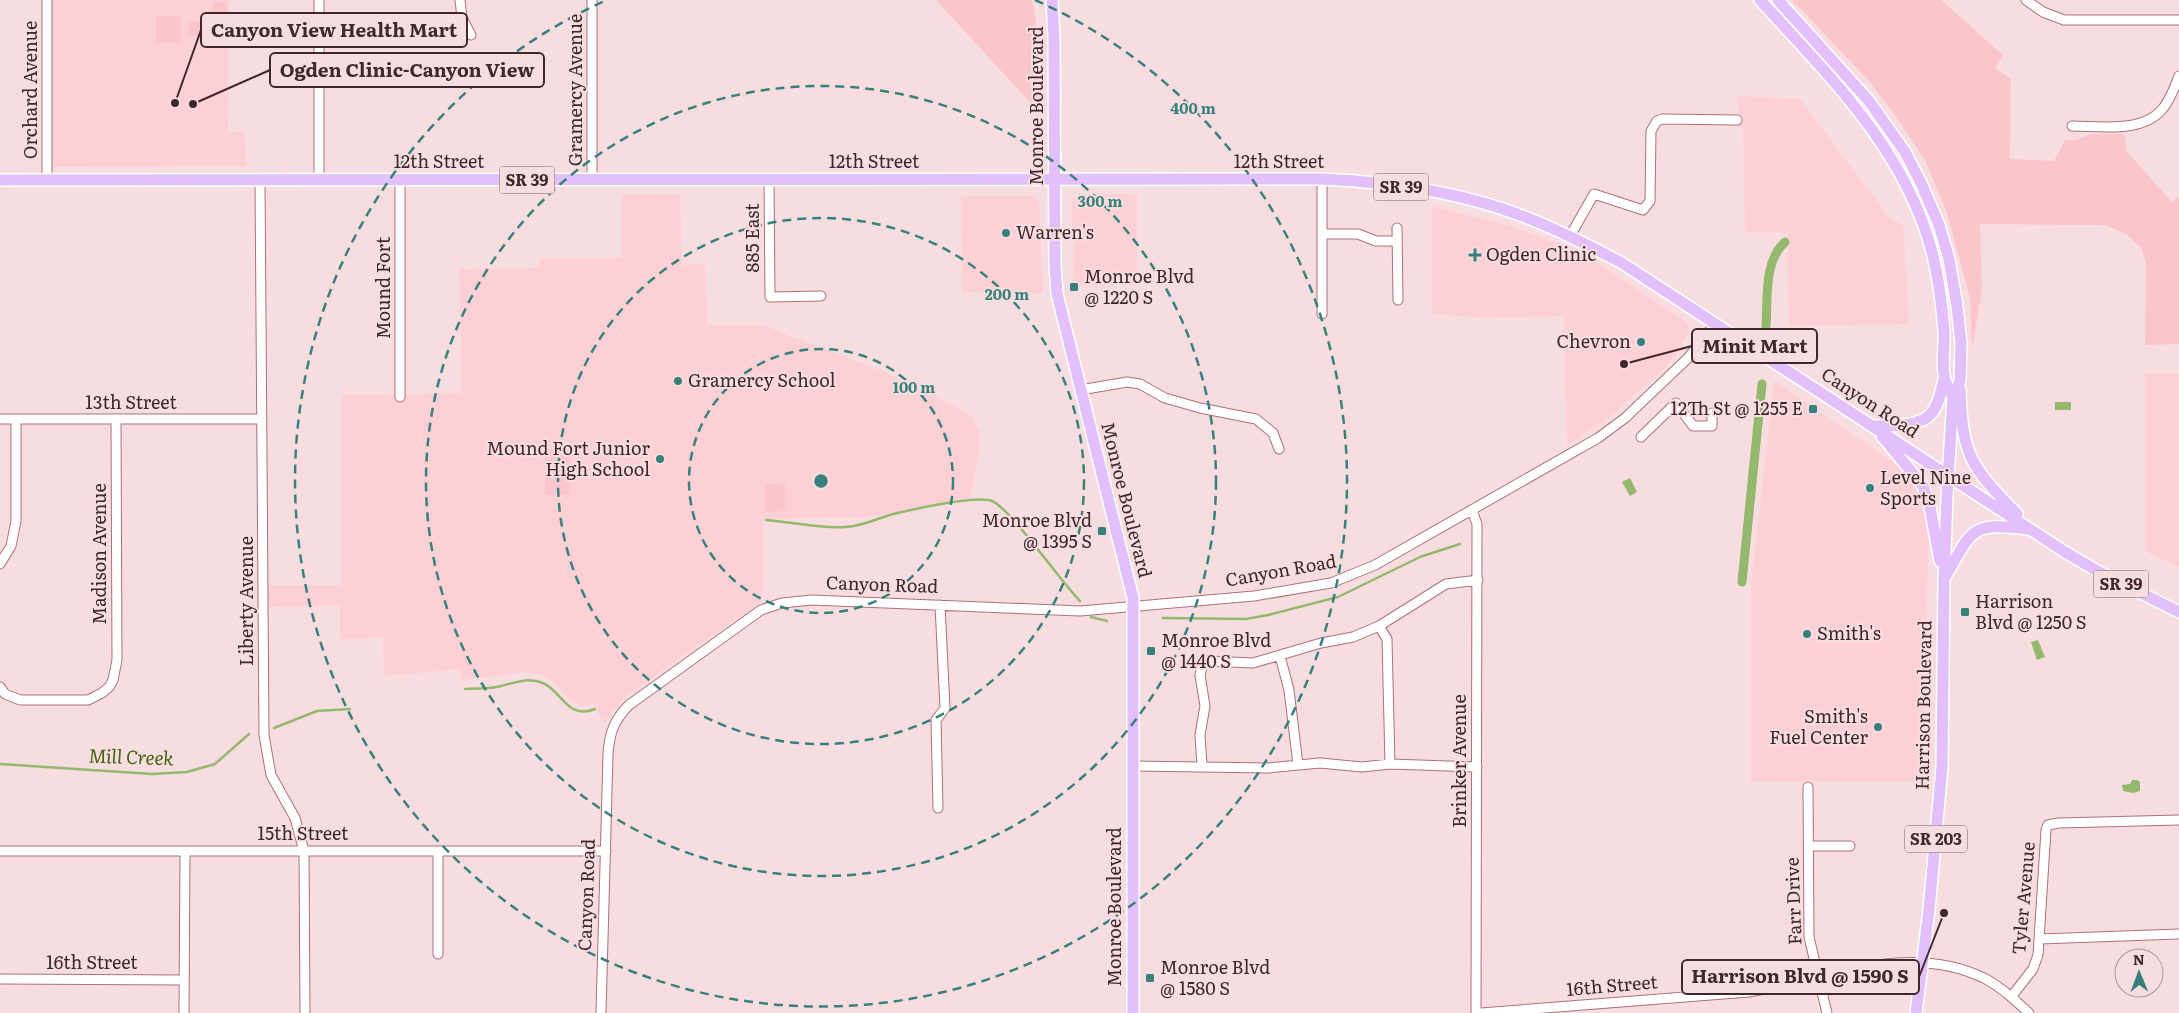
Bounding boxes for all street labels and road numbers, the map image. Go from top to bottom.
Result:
street label: Gramercy Avenue [561,14,588,166]
street label: Orchard Avenue [16,21,43,159]
street label: Monroe Boulevard [1022,26,1049,186]
street label: 12th Street [394,147,485,174]
street label: 12th Street [829,147,920,174]
street label: 12th Street [1234,147,1325,174]
road number: SR 39 [500,166,554,194]
road number: SR 39 [1374,173,1428,200]
street label: 885 East [738,203,765,272]
street label: Mound Fort [369,236,396,339]
street label: Canyon Road [1816,360,1925,444]
street label: 13th Street [85,388,177,415]
street label: Monroe Boulevard [1095,419,1160,580]
street label: Madison Avenue [85,483,112,625]
street label: Liberty Avenue [232,536,259,666]
street label: Canyon Road [1223,546,1338,593]
street label: Canyon Road [825,568,939,599]
road number: SR 39 [2094,570,2148,598]
street label: Harrison Boulevard [1908,620,1937,790]
street label: Brinker Avenue [1445,694,1472,828]
street label: 15th Street [258,819,349,846]
road number: SR 203 [1905,826,1967,852]
street label: Monroe Boulevard [1100,827,1127,987]
street label: Canyon Road [570,838,601,952]
street label: Tyler Avenue [2004,840,2041,955]
street label: Farr Drive [1777,857,1808,945]
street label: 16th Street [46,948,138,975]
street label: 16th Street [1565,967,1659,1002]

